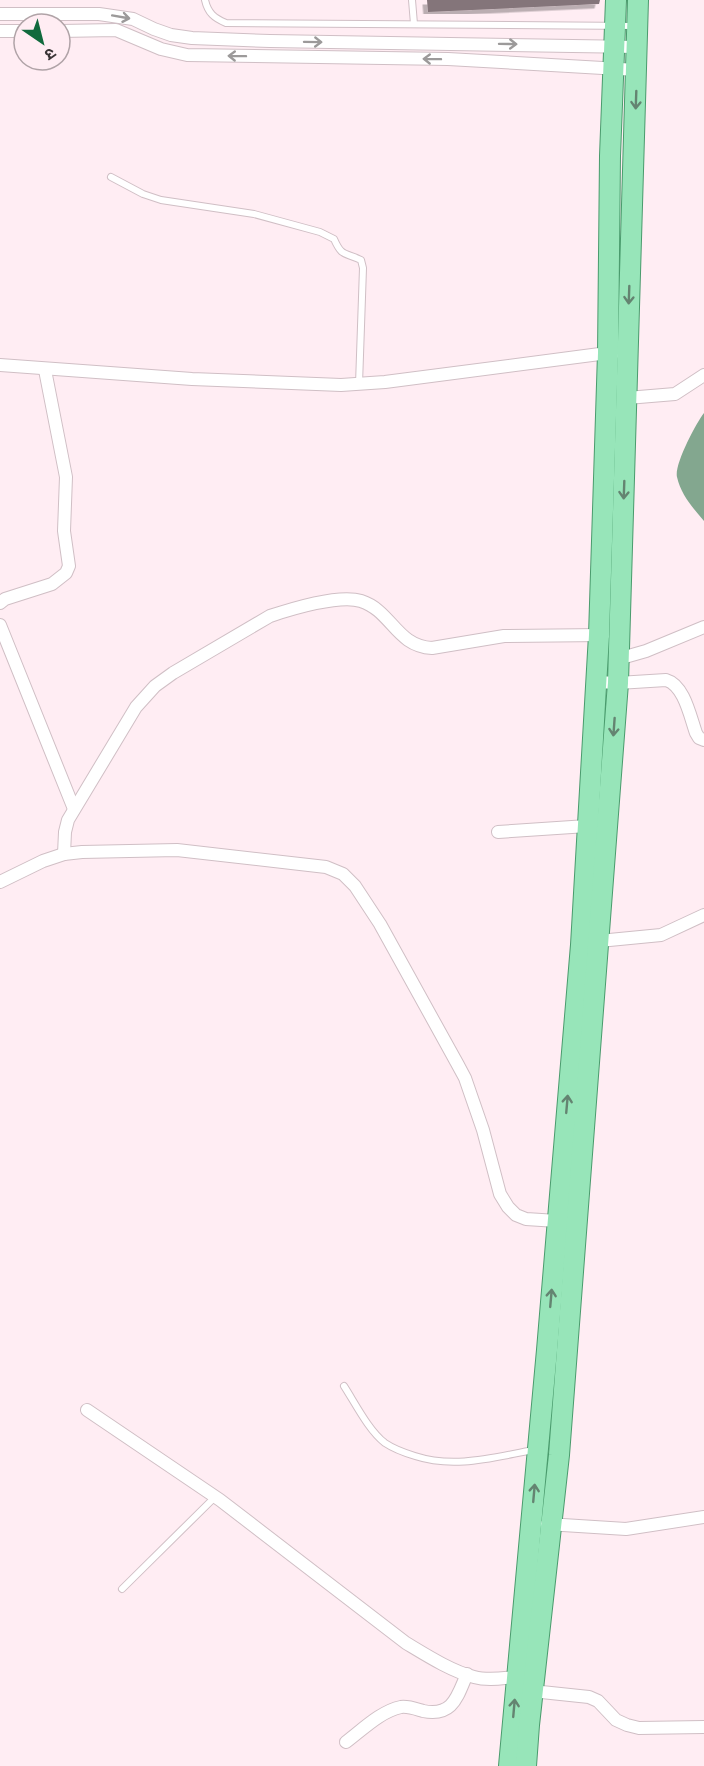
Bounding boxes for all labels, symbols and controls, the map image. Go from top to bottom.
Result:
north arrow [12,12,72,72]
one-way arrow [111,12,131,23]
one-way arrow [302,36,322,48]
one-way arrow [497,38,517,50]
text: उ [41,44,58,63]
one-way arrow [227,50,247,62]
one-way arrow [422,53,442,65]
one-way arrow [630,90,642,110]
one-way arrow [623,285,635,305]
one-way arrow [619,480,630,500]
one-way arrow [609,717,620,737]
one-way arrow [562,1095,573,1114]
one-way arrow [546,1289,557,1309]
one-way arrow [529,1483,540,1503]
one-way arrow [509,1698,520,1718]

